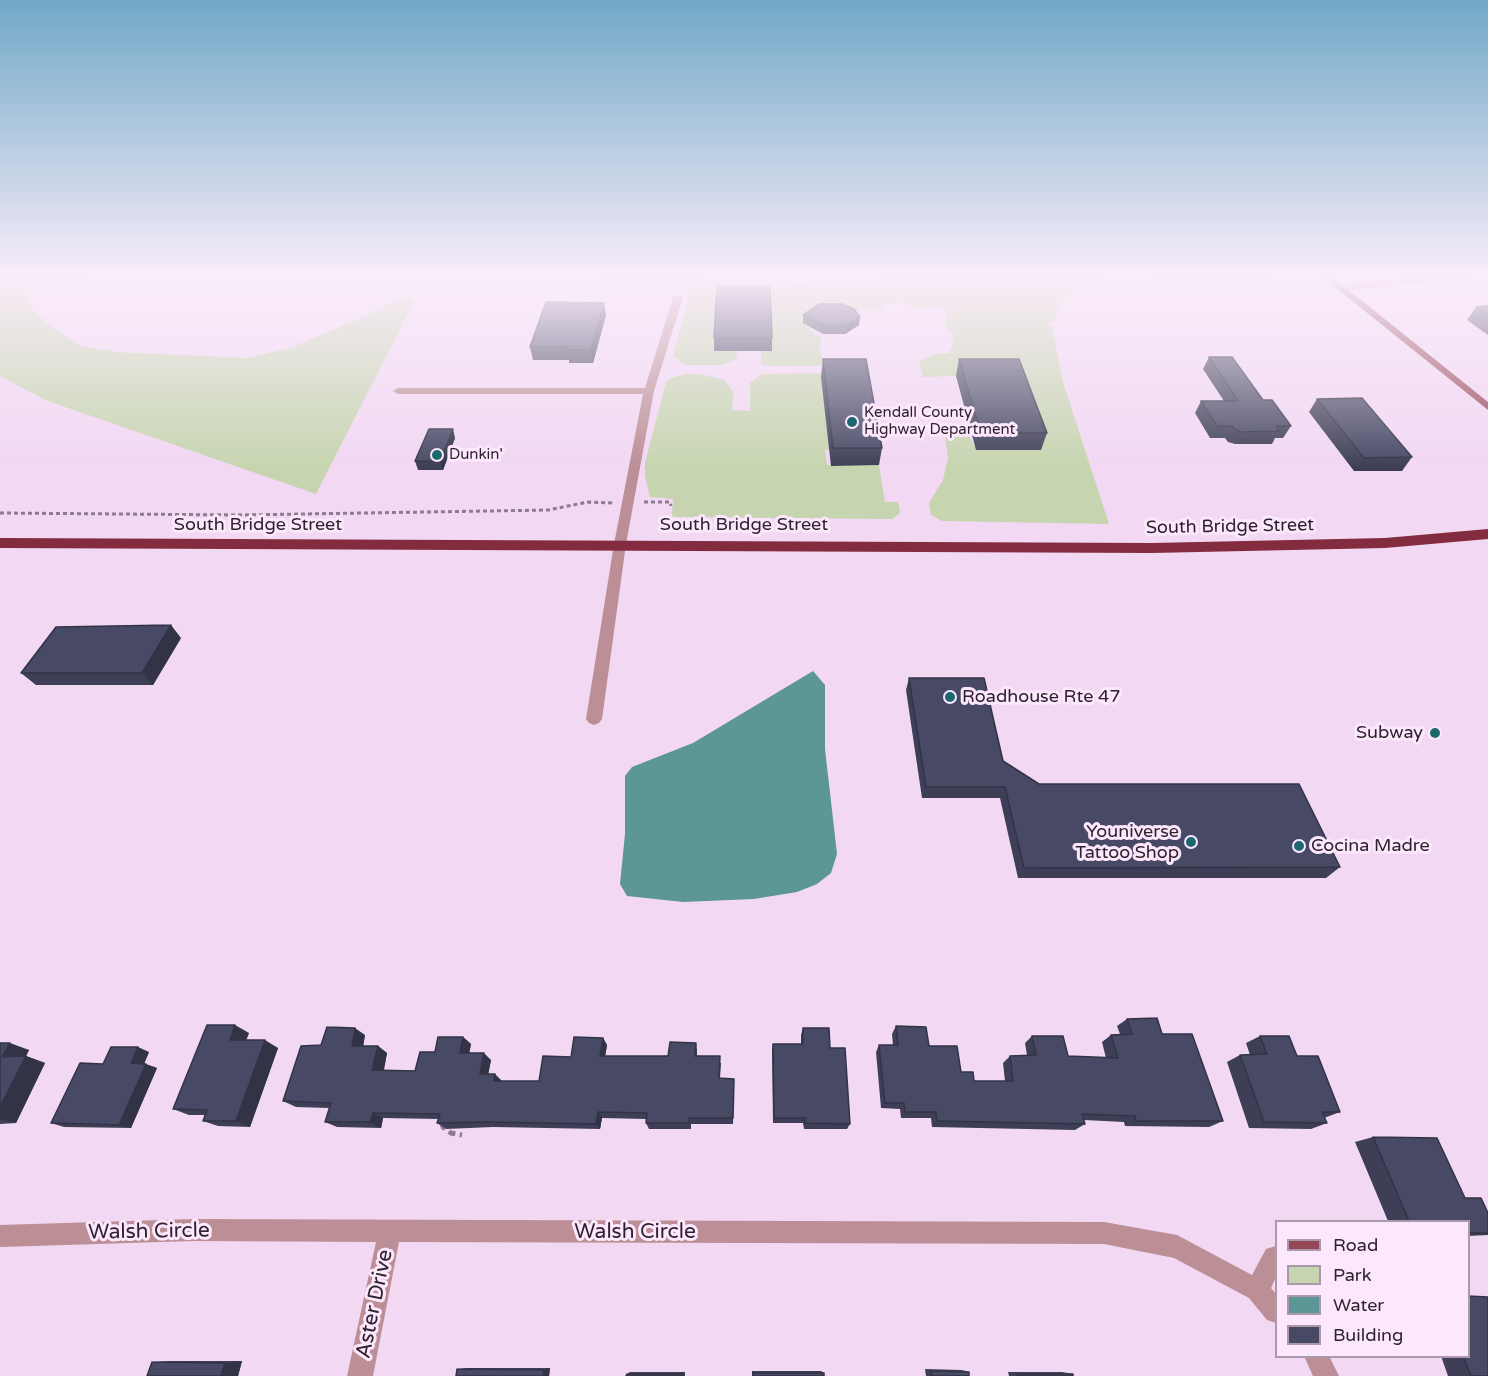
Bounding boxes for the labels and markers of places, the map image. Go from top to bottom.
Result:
place label: Kendall County Highway Department [864,404,1015,439]
marker: Kendall County Highway Department [845,415,859,429]
place label: Dunkin' [449,446,503,464]
marker: Dunkin' [430,448,444,462]
place label: Roadhouse Rte 47 [962,686,1121,708]
marker: Roadhouse Rte 47 [943,690,957,704]
place label: Subway [1356,722,1423,744]
marker: Subway [1428,726,1442,740]
place label: Youniverse Tattoo Shop [1075,821,1179,864]
marker: Youniverse Tattoo Shop [1184,835,1198,849]
place label: Cocina Madre [1311,835,1430,857]
marker: Cocina Madre [1292,839,1306,853]

